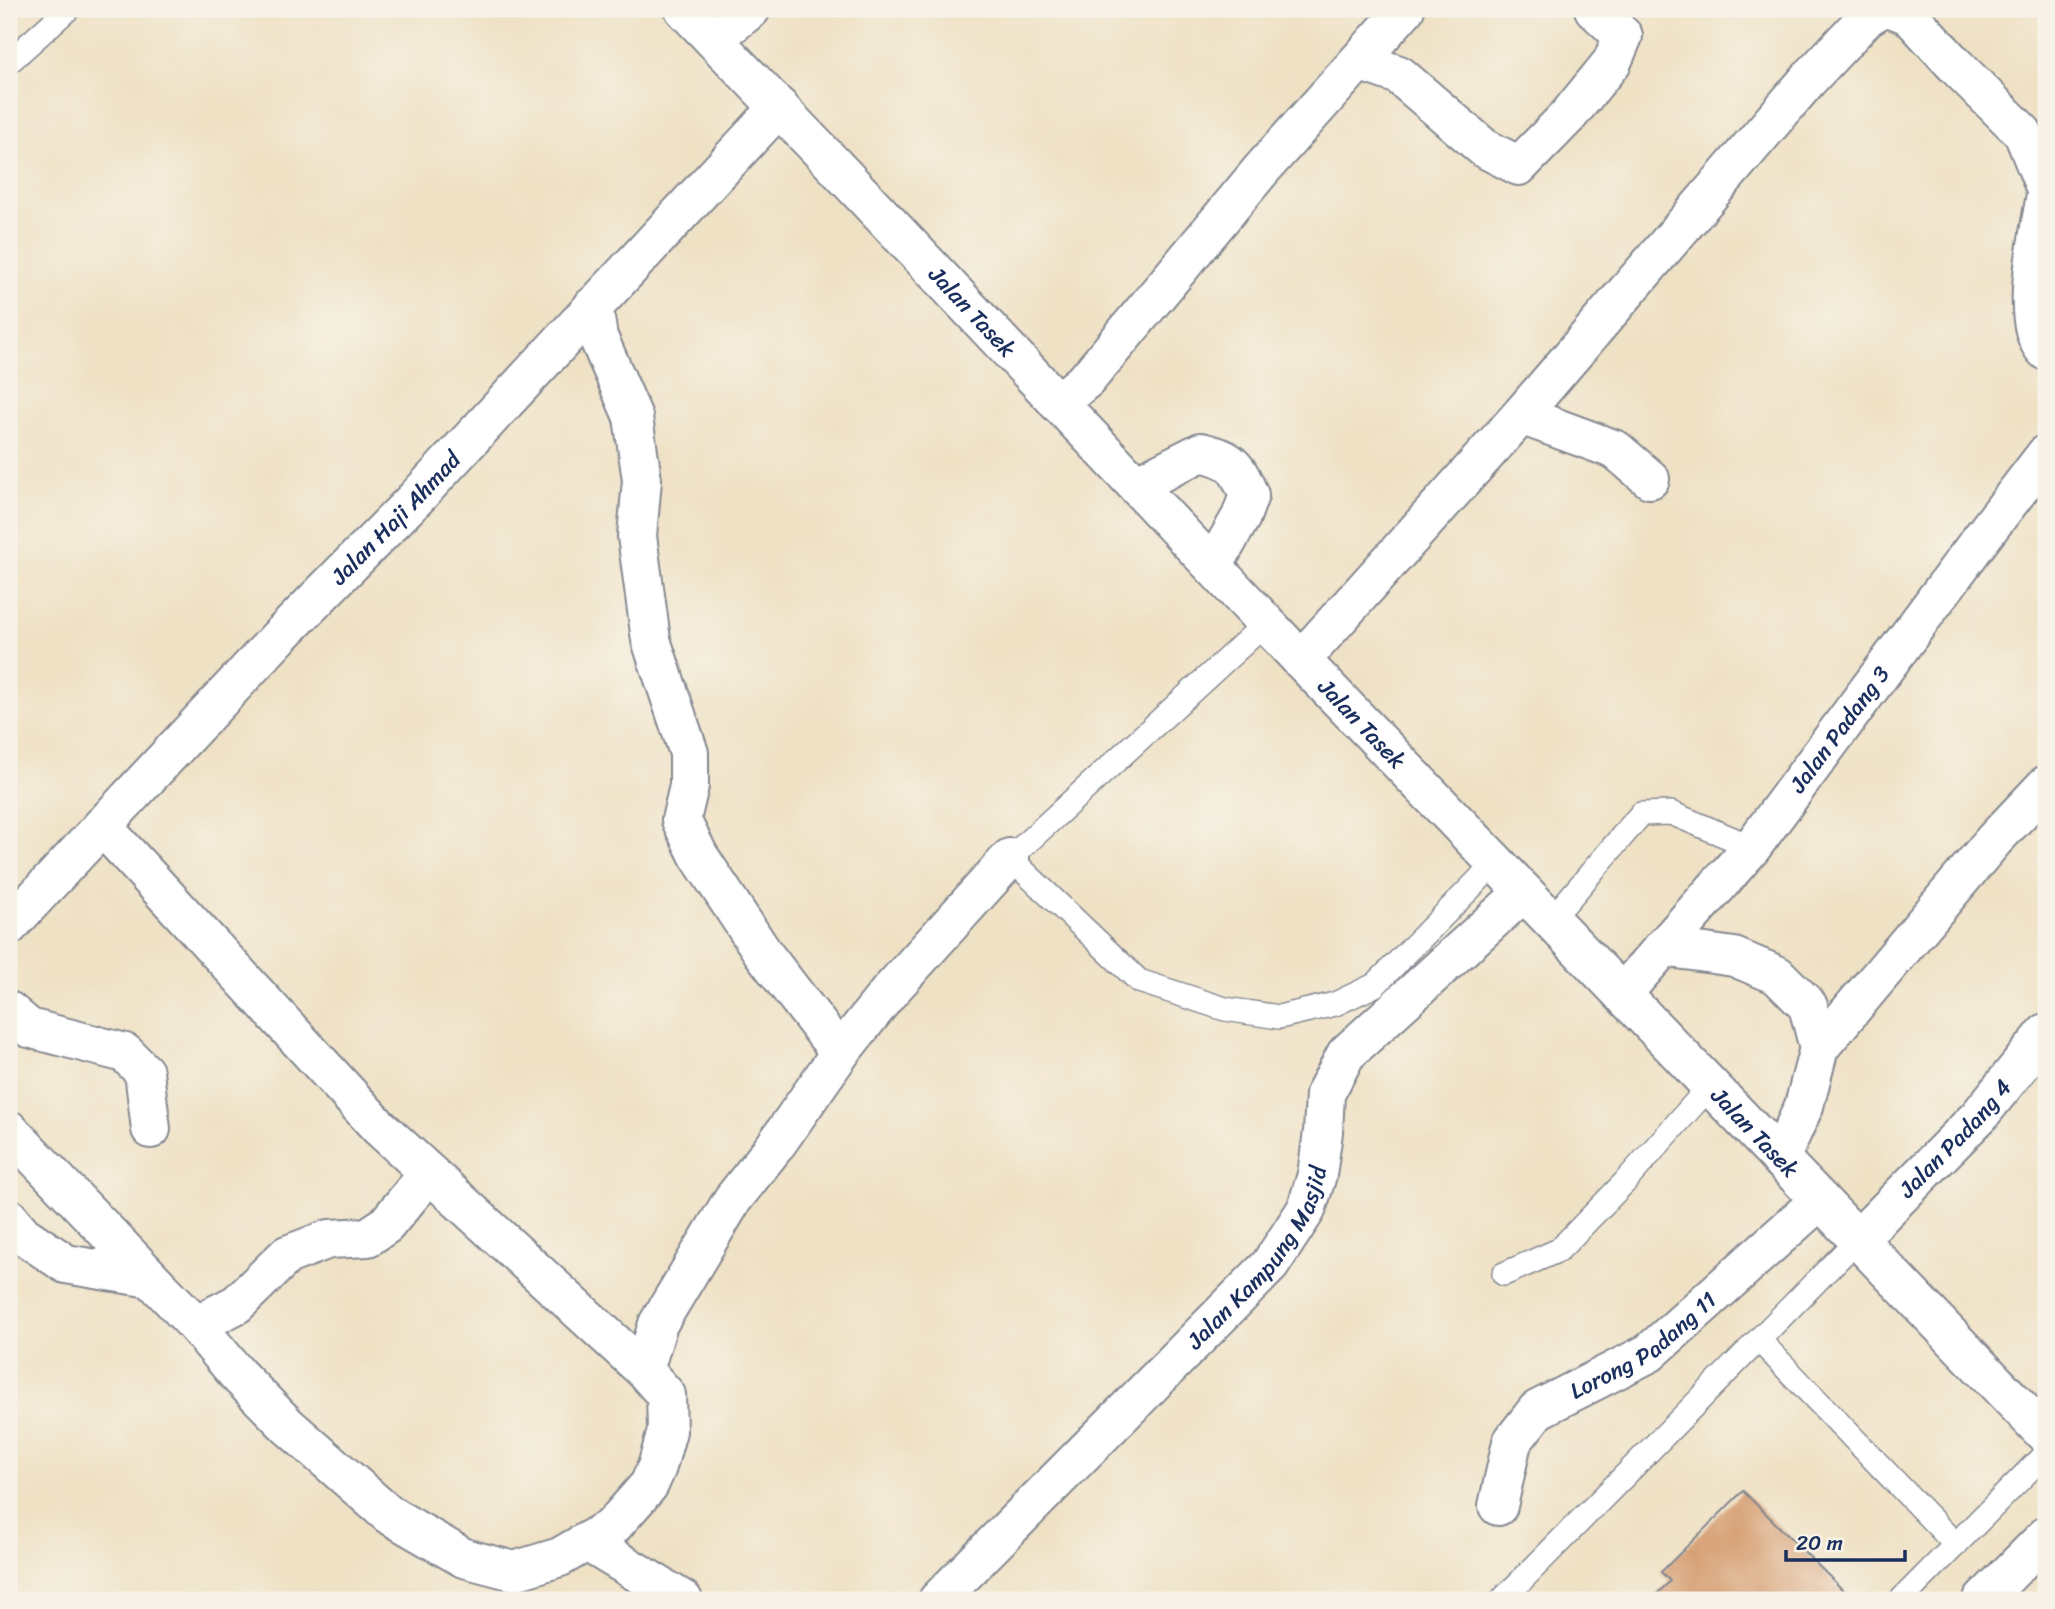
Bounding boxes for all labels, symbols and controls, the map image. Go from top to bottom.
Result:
street label: Jalan Tasek [917,256,1027,368]
street label: Jalan Haji Ahmad [320,440,472,596]
street label: Jalan Padang 3 [1778,657,1901,803]
street label: Jalan Tasek [1307,668,1416,780]
street label: Jalan Padang 4 [1888,1070,2023,1209]
street label: Jalan Tasek [1700,1077,1809,1188]
street label: Jalan Kampung Masjid [1176,1162,1339,1360]
street label: Lorong Padang 11 [1562,1281,1727,1411]
scale bar [1786,1518,1904,1562]
text: 20 m [1796,1524,1843,1562]

